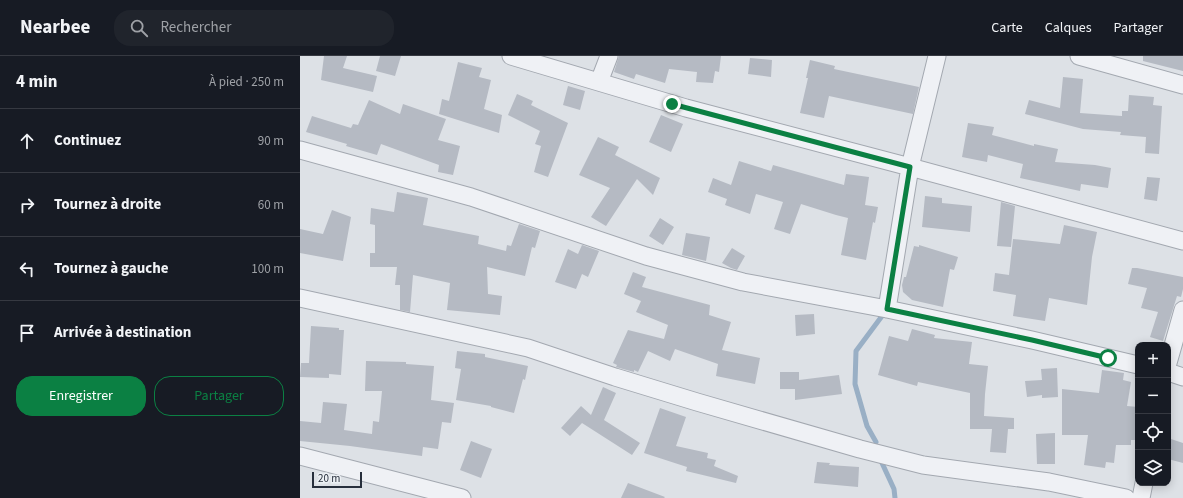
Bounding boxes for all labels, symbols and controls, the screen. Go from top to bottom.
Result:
search box [114,10,394,46]
text: Nearbee [20,14,90,41]
icon: search [128,17,150,39]
text: Rechercher [160,17,231,38]
text: Carte [991,18,1023,38]
text: Calques [1045,18,1092,38]
text: Partager [1114,18,1163,38]
text: 4 min [16,70,57,94]
text: À pied · 250 m [209,73,284,91]
route end [663,95,681,113]
icon: ahead [16,130,38,152]
text: Continuez [54,130,121,151]
text: 90 m [258,132,284,150]
icon: right [16,194,38,216]
text: Tournez à droite [54,194,161,215]
text: 60 m [258,196,284,214]
icon: left [16,258,38,280]
text: Tournez à gauche [54,258,169,279]
text: 100 m [251,260,284,278]
icon: arrive [16,322,38,344]
text: Arrivée à destination [54,322,191,343]
map controls [1135,342,1171,486]
button: + [1135,342,1171,378]
route start [1099,349,1117,367]
button: Enregistrer [16,376,146,416]
button: Partager [154,376,284,416]
button: − [1135,378,1171,414]
button: locate [1135,414,1171,450]
button: layers [1135,450,1171,486]
scale bar [312,470,362,489]
text: 20 m [318,471,340,486]

